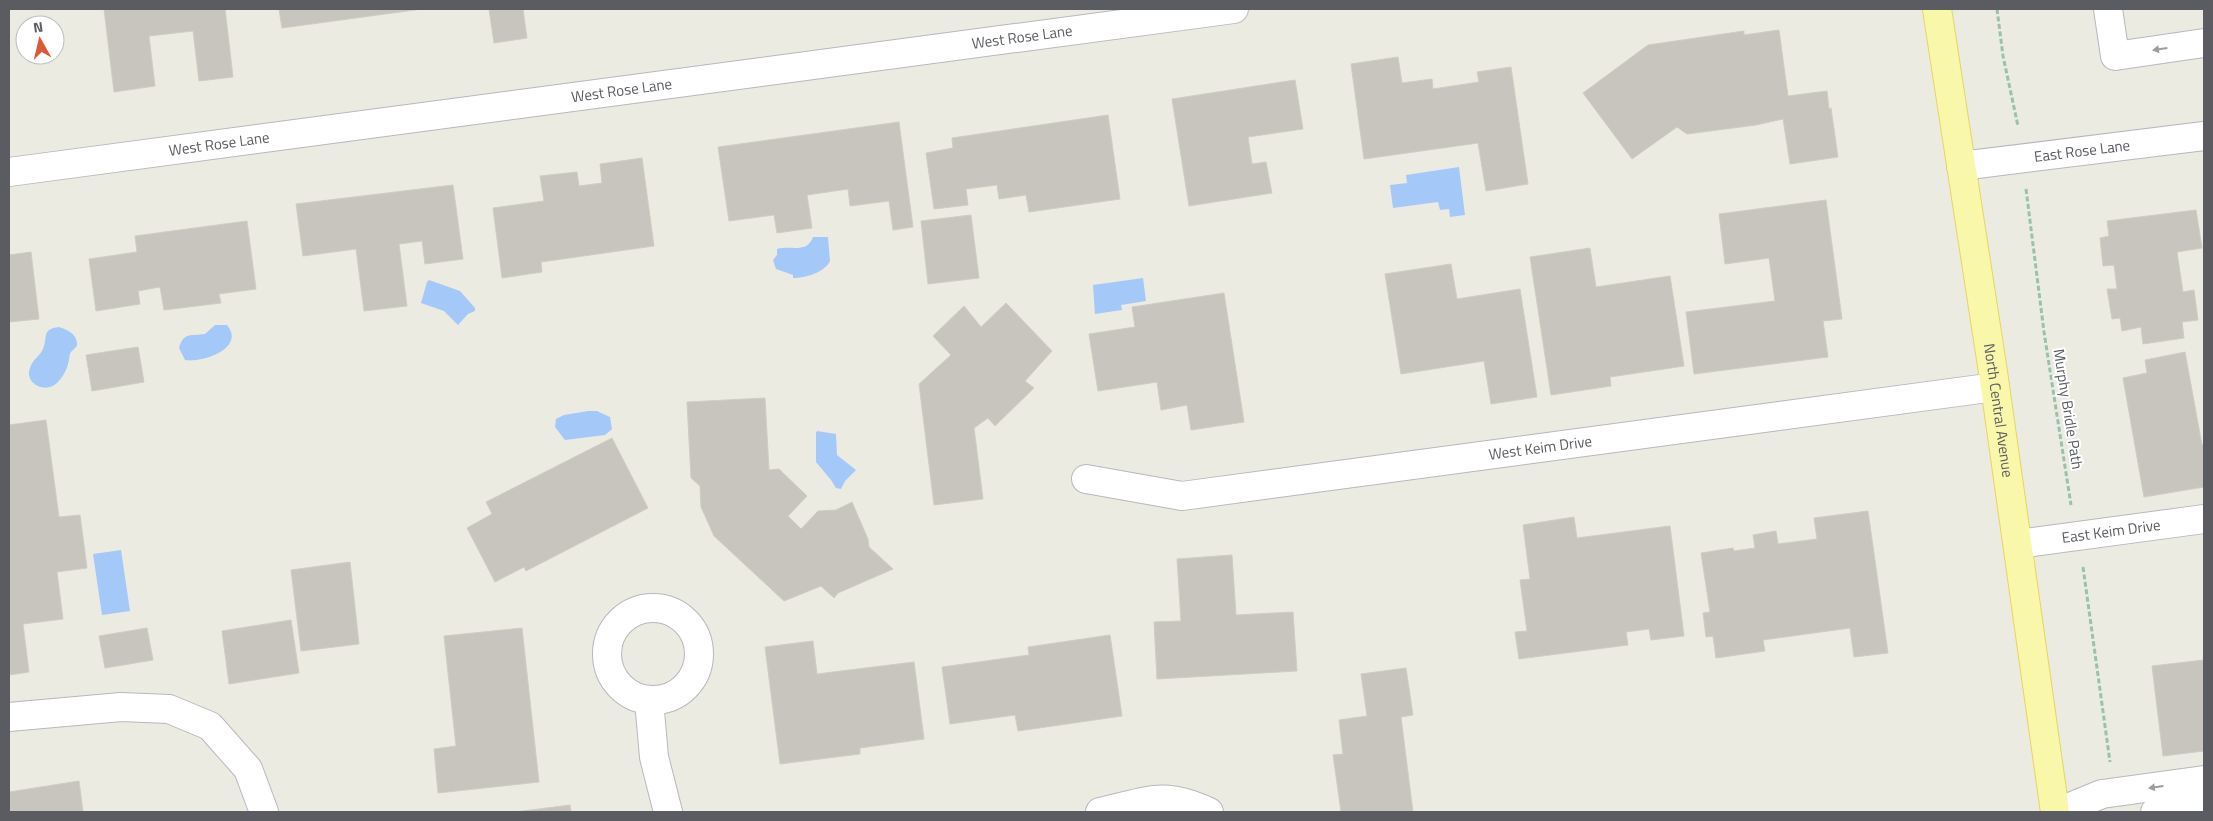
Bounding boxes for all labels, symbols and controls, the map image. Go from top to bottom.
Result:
north arrow [15,15,65,65]
text: N [32,16,44,38]
street label: West Rose Lane [970,19,1074,55]
one-way arrow [2151,45,2167,53]
street label: West Rose Lane [570,72,673,108]
street label: West Rose Lane [167,125,271,162]
street label: East Rose Lane [2033,133,2131,168]
street label: North Central Avenue [1978,342,2020,479]
street label: Murphy Bridle Path [2048,347,2089,471]
street label: West Keim Drive [1487,429,1593,466]
street label: East Keim Drive [2060,513,2162,549]
one-way arrow [2148,783,2164,791]

